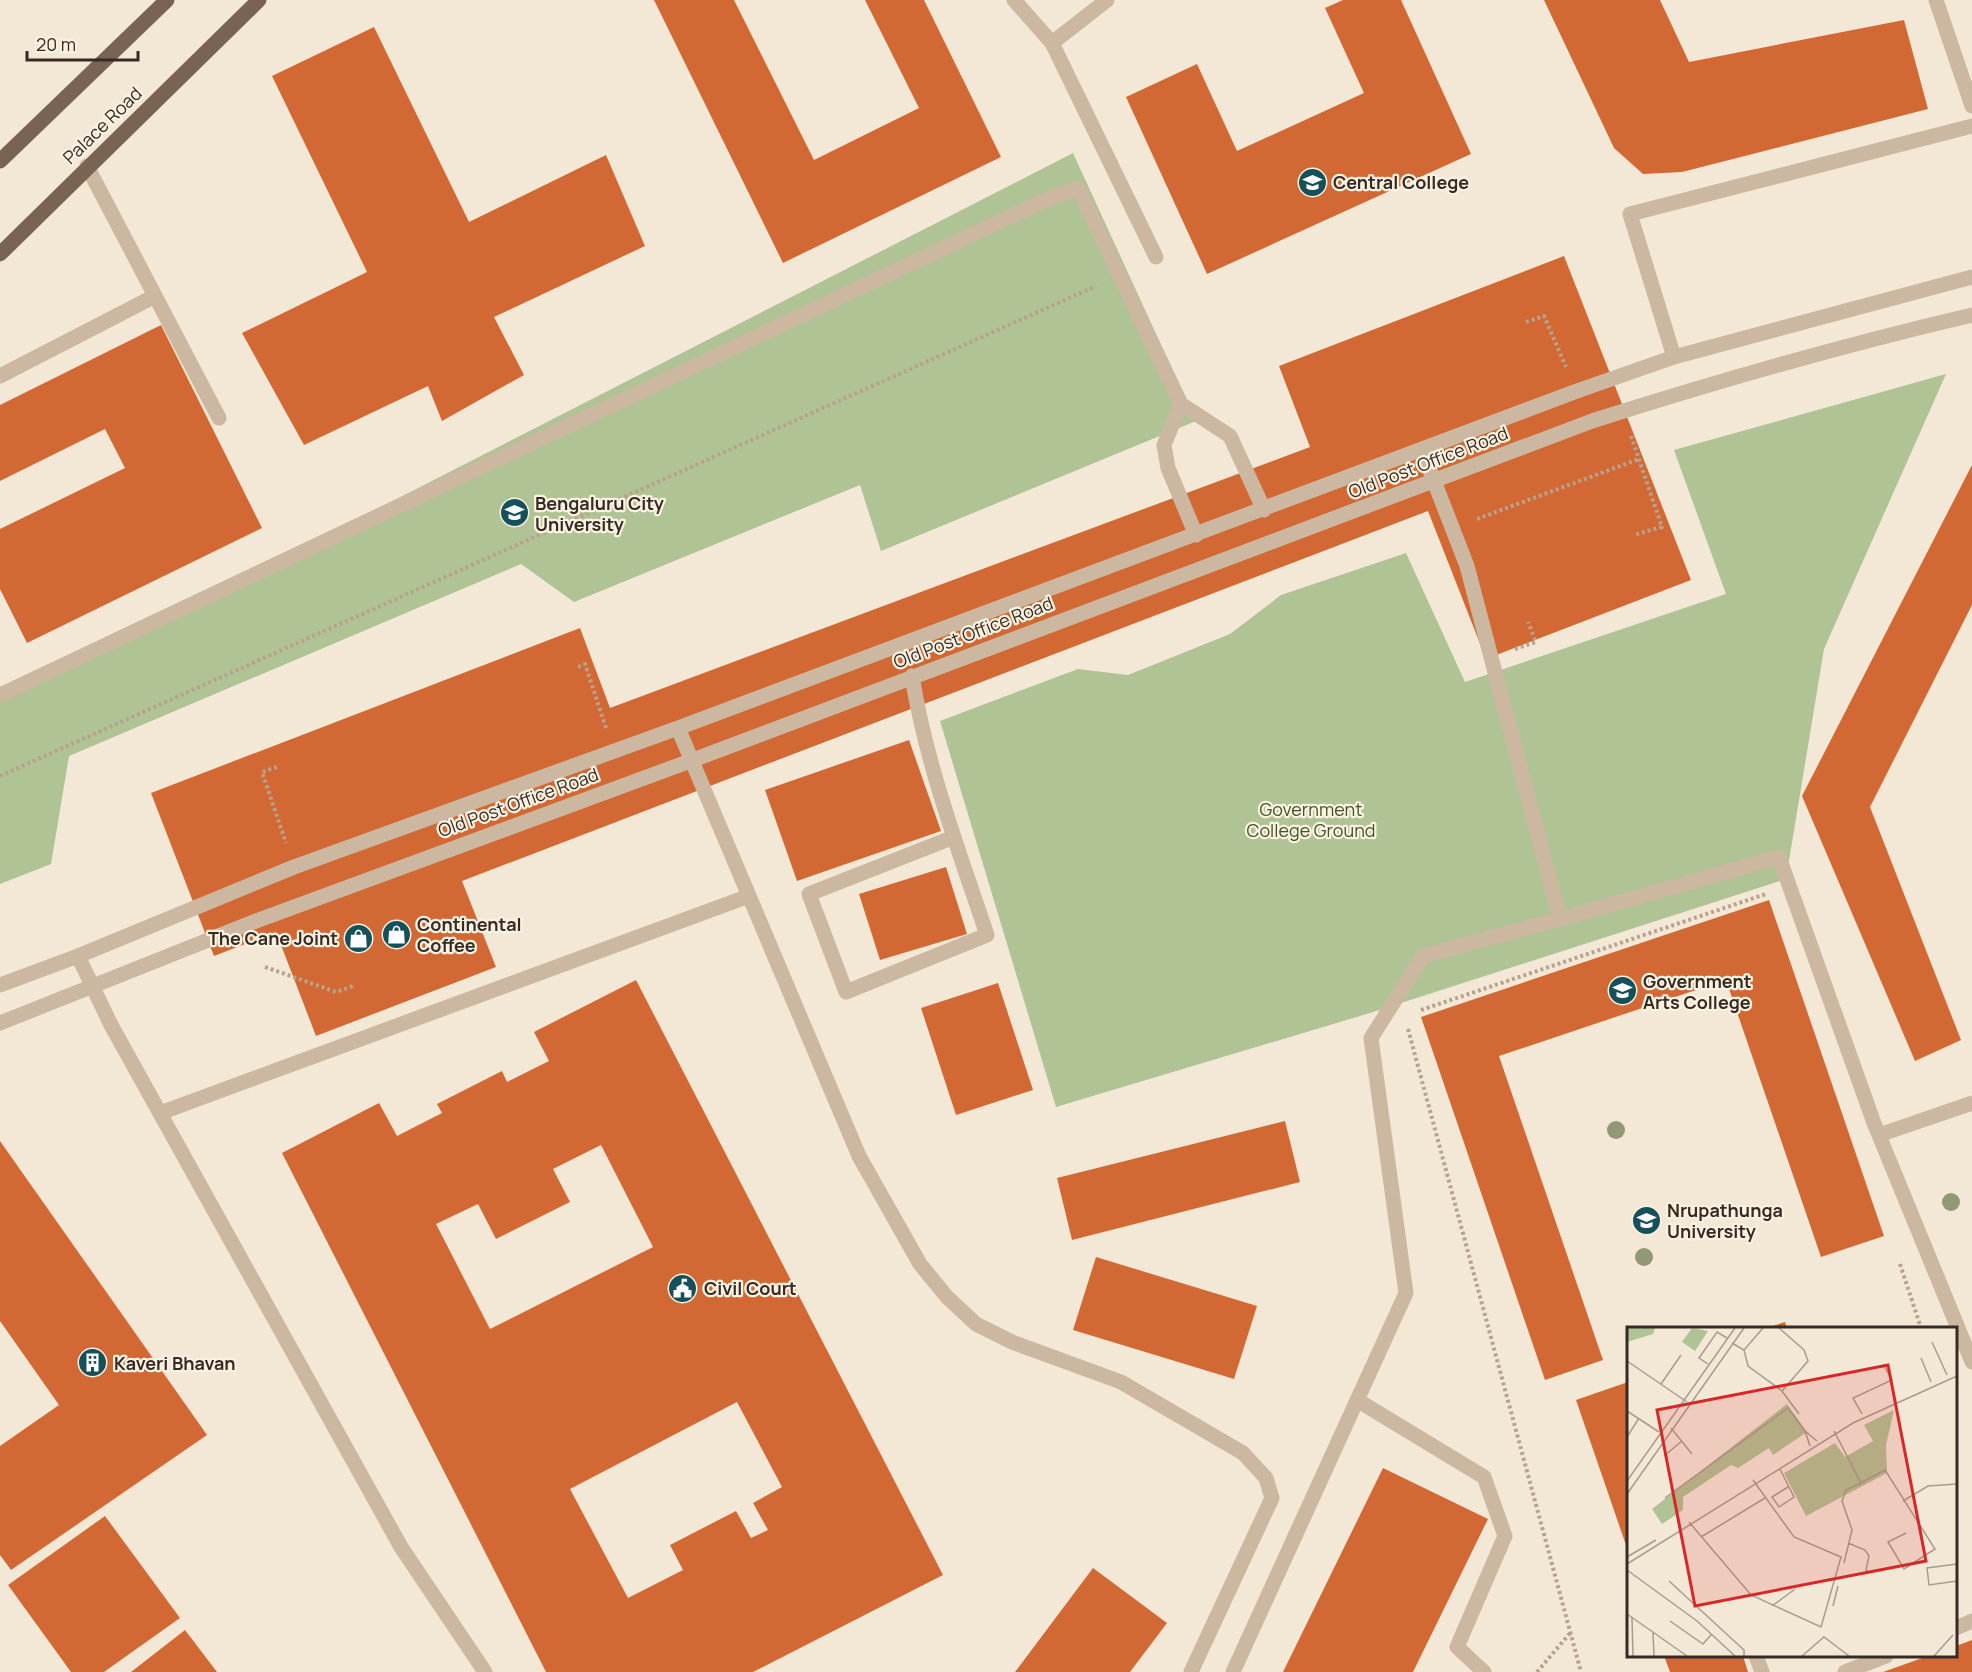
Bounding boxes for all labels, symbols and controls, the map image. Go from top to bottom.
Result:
scale bar [27,24,138,62]
text: 20 m [36,32,76,56]
street label: Palace Road [57,81,147,169]
school or university icon: Central College [1296,166,1328,198]
place label: Central College [1333,170,1469,194]
street label: Old Post Office Road [1345,421,1511,503]
place label: Bengaluru City University [535,491,664,536]
school or university icon: Bengaluru City University [498,497,530,529]
street label: Old Post Office Road [890,591,1056,673]
street label: Old Post Office Road [434,762,602,842]
park label: Government College Ground [1247,797,1375,842]
place label: Continental Coffee [417,912,522,957]
shop icon: Continental Coffee [380,918,412,950]
shop icon: The Cane Joint [343,922,375,954]
place label: The Cane Joint [208,926,338,950]
place label: Government Arts College [1643,969,1751,1014]
school or university icon: Government Arts College [1606,975,1638,1007]
place label: Nrupathunga University [1667,1198,1783,1243]
school or university icon: Nrupathunga University [1630,1204,1662,1236]
public building icon: Civil Court [667,1272,699,1304]
place label: Civil Court [704,1276,797,1300]
inset map [1627,1327,1957,1657]
building icon: Kaveri Bhavan [77,1347,109,1379]
place label: Kaveri Bhavan [114,1351,236,1375]

